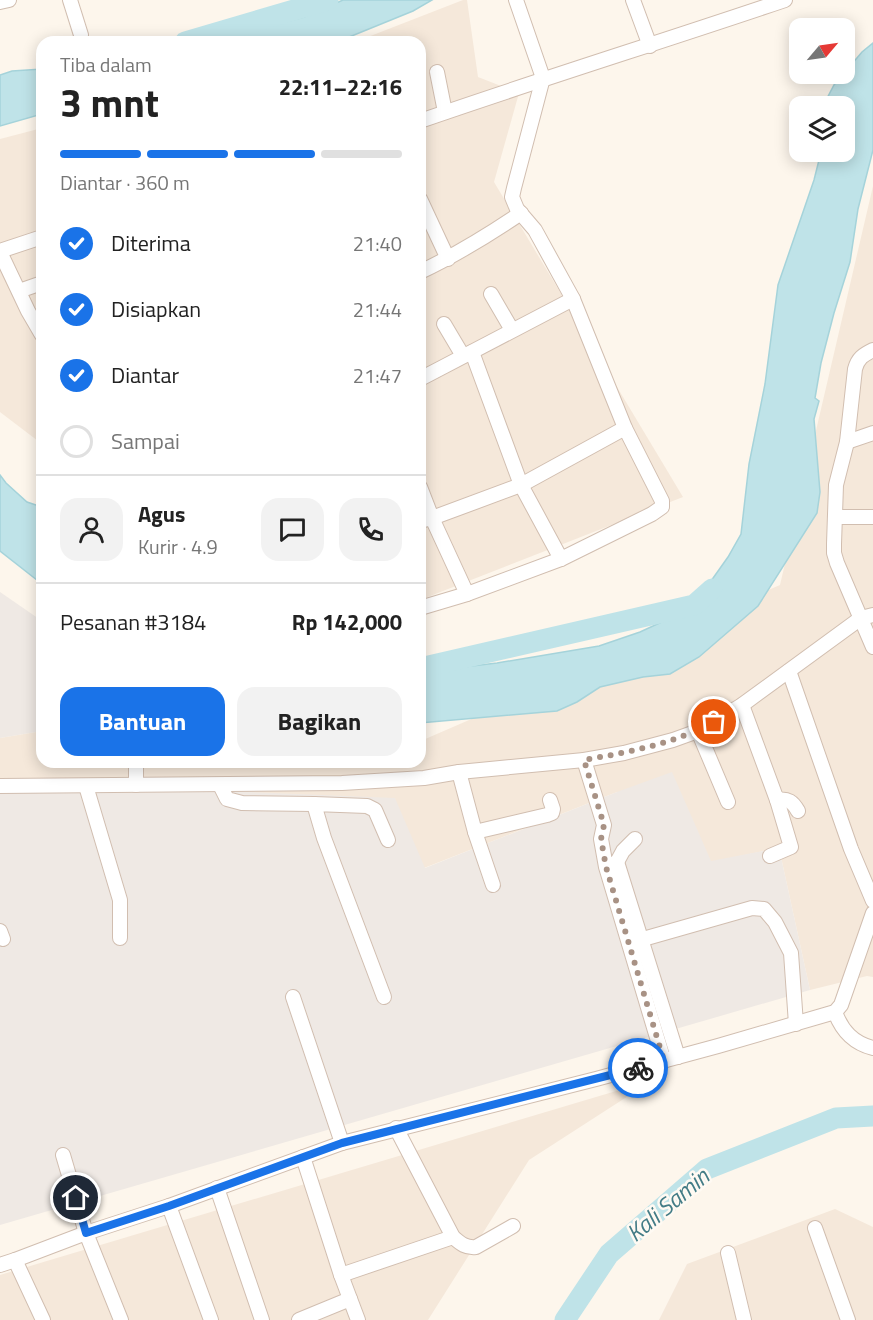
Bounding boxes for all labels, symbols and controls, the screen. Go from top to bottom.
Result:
north arrow [789,18,855,84]
map controls [789,18,855,162]
text: Tiba dalam [60,49,152,80]
text: 22:11–22:16 [279,70,402,104]
text: 3 mnt [60,73,159,132]
button: layers [789,96,855,162]
text: Diantar · 360 m [60,167,190,198]
text: Diterima [111,226,191,260]
icon: check [60,227,93,260]
text: 21:40 [353,228,402,259]
text: Disiapkan [111,292,201,326]
icon: check [60,293,93,326]
text: 21:44 [353,294,402,325]
text: Diantar [111,358,179,392]
icon: check [60,359,93,392]
text: 21:47 [353,360,402,391]
text: Sampai [111,424,180,458]
text: Agus [138,497,185,531]
button: person [60,498,123,561]
button: chat [261,498,324,561]
button: phone [339,498,402,561]
text: Kurir · 4.9 [138,531,218,562]
text: Pesanan #3184 [60,605,206,639]
text: Rp 142,000 [292,605,402,639]
button: Bantuan [60,687,225,756]
button: Bagikan [237,687,402,756]
pin [688,696,739,747]
icon: bag [697,705,730,738]
courier [608,1038,668,1098]
icon: bike [622,1052,655,1085]
water label: Kali Samin [618,1158,718,1250]
pin [50,1172,101,1223]
icon: home [59,1181,92,1214]

